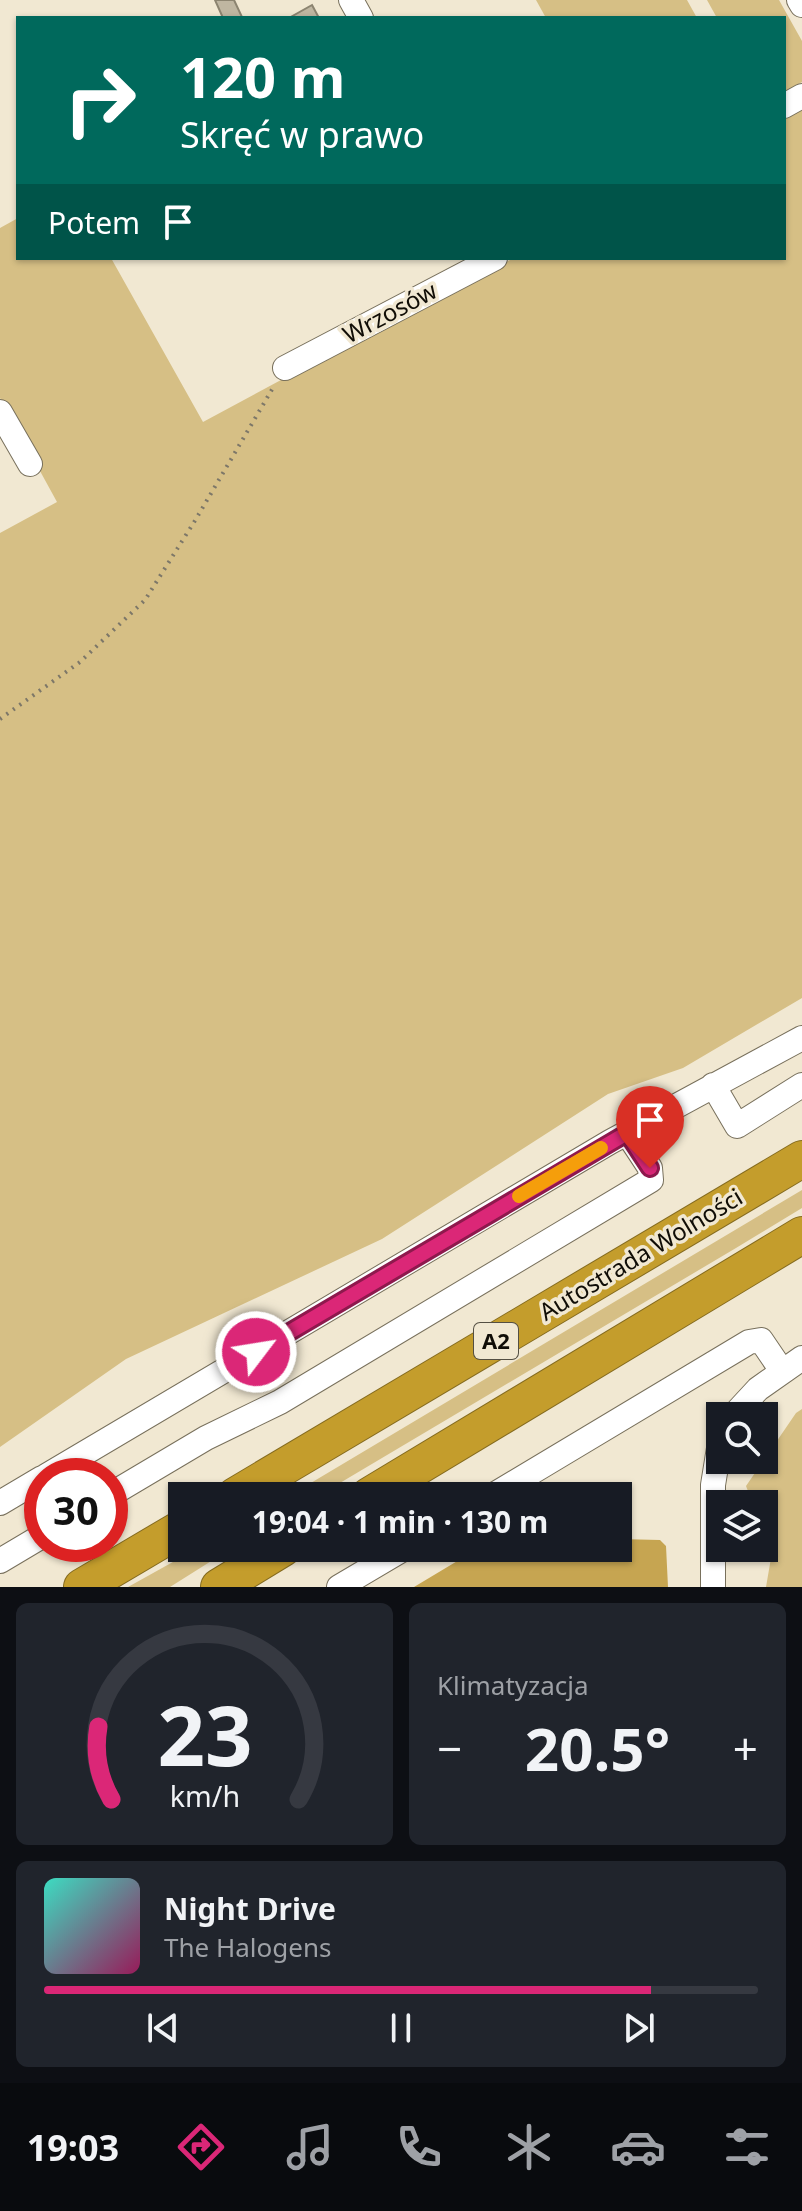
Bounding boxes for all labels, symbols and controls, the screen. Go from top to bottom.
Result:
text: 120 m [180,38,345,114]
icon: right [48,48,152,152]
text: Skręć w prawo [180,110,424,159]
icon: arrive [156,200,200,244]
text: Potem [48,202,140,243]
street label: Wrzosów [336,273,442,350]
pin [616,1086,684,1168]
icon: arrive [628,1098,672,1142]
street label: Autostrada Wolności [532,1180,748,1328]
position arrow [214,1310,298,1394]
road number: A2 [474,1323,518,1359]
map controls [706,1402,778,1562]
button: search [706,1402,778,1474]
speed limit sign: 30 [24,1458,128,1562]
button: layers [706,1490,778,1562]
text: 19:04 · 1 min · 130 m [252,1501,548,1542]
text: Klimatyzacja [437,1667,589,1703]
text: 23 [157,1677,252,1790]
text: 20.5° [525,1707,670,1789]
text: − [437,1718,462,1778]
text: + [733,1718,758,1778]
text: km/h [169,1776,240,1815]
text: Night Drive [164,1888,336,1929]
text: The Halogens [164,1929,331,1965]
icon: previous [141,2006,185,2050]
icon: pause [379,2006,423,2050]
icon: next [617,2006,661,2050]
icon: directions [173,2119,229,2175]
icon: music [282,2119,338,2175]
icon: phone [391,2119,447,2175]
icon: climate [501,2119,557,2175]
icon: car [610,2119,666,2175]
icon: filters [719,2119,775,2175]
text: 19:03 [27,2123,119,2172]

